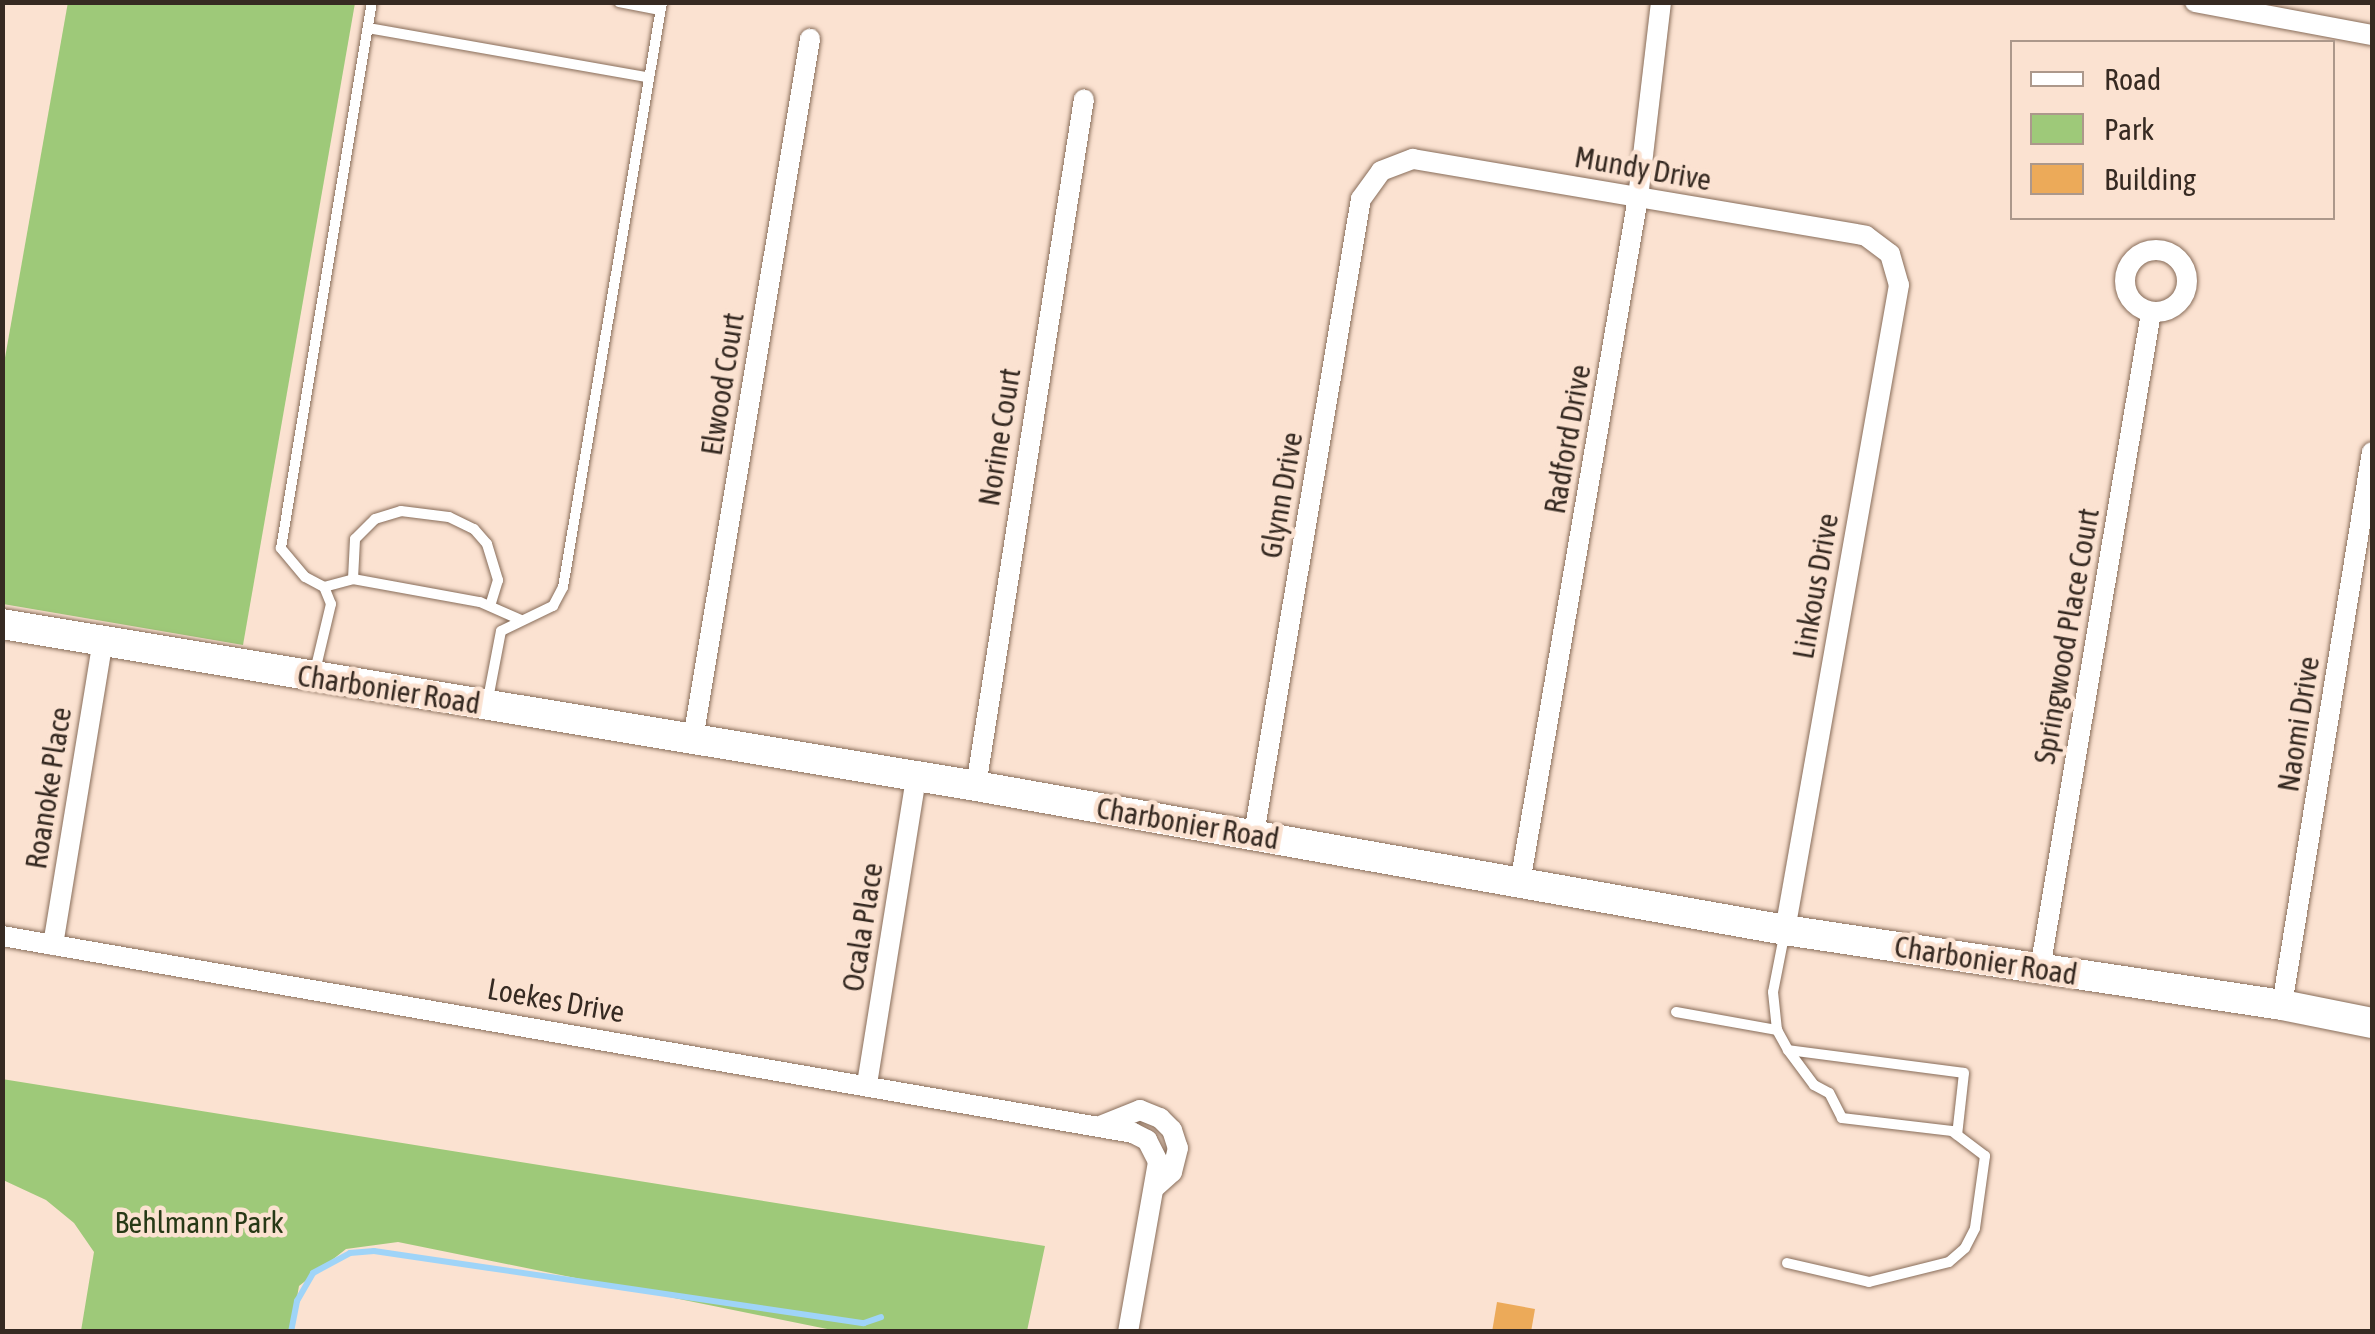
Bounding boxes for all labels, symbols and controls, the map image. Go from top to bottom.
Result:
legend [2010,40,2335,220]
text: Road [2104,62,2161,96]
text: Park [2104,112,2154,146]
street label: Mundy Drive [1572,138,1714,198]
text: Building [2104,162,2196,196]
street label: Elwood Court [693,310,751,458]
street label: Radford Drive [1536,362,1598,516]
street label: Norine Court [970,365,1028,509]
street label: Glynn Drive [1252,429,1310,561]
street label: Springwood Place Court [2026,505,2106,767]
street label: Linkous Drive [1784,510,1846,662]
street label: Naomi Drive [2270,654,2326,794]
street label: Charbonier Road [295,657,483,721]
street label: Roanoke Place [17,705,79,871]
street label: Charbonier Road [1094,789,1282,857]
street label: Ocala Place [834,860,890,994]
street label: Charbonier Road [1892,928,2080,992]
street label: Loekes Drive [485,970,627,1030]
park label: Behlmann Park [114,1204,284,1240]

